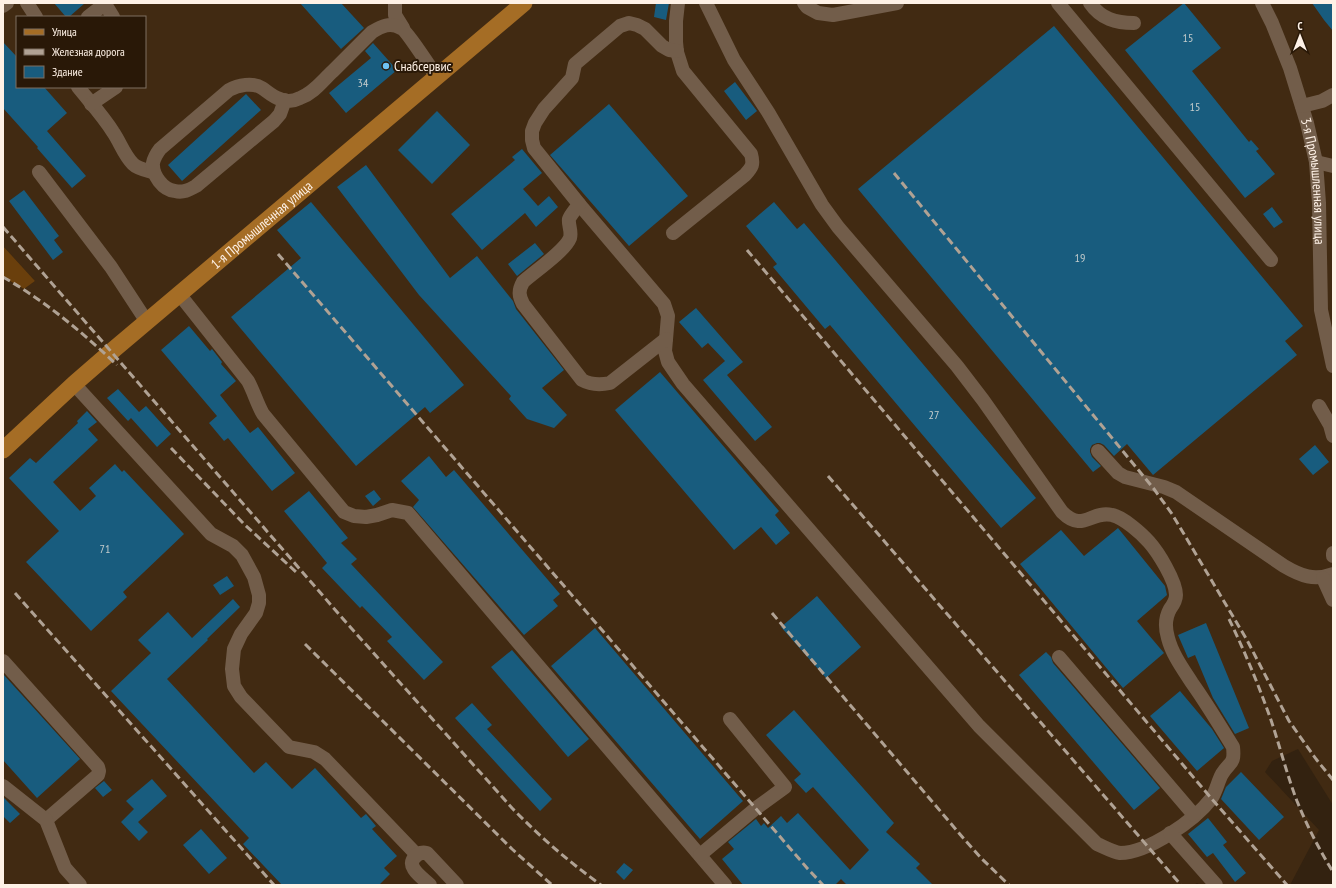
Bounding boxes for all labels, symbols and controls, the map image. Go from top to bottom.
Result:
legend [16,16,146,88]
north arrow [1280,16,1320,56]
text: С [1297,19,1303,33]
text: Улица [52,24,77,39]
house number: 15 [1183,30,1193,45]
text: Железная дорога [51,44,125,59]
place label: Снабсервис [394,57,452,75]
marker: Снабсервис [381,61,391,71]
text: Здание [52,64,83,79]
house number: 34 [358,75,369,90]
house number: 15 [1190,99,1200,114]
street label: 3-я Промышленная улица [1297,115,1329,245]
street label: 1-я Промышленная улица [207,177,316,273]
house number: 19 [1075,250,1085,265]
house number: 27 [929,407,939,422]
house number: 71 [100,541,110,556]

